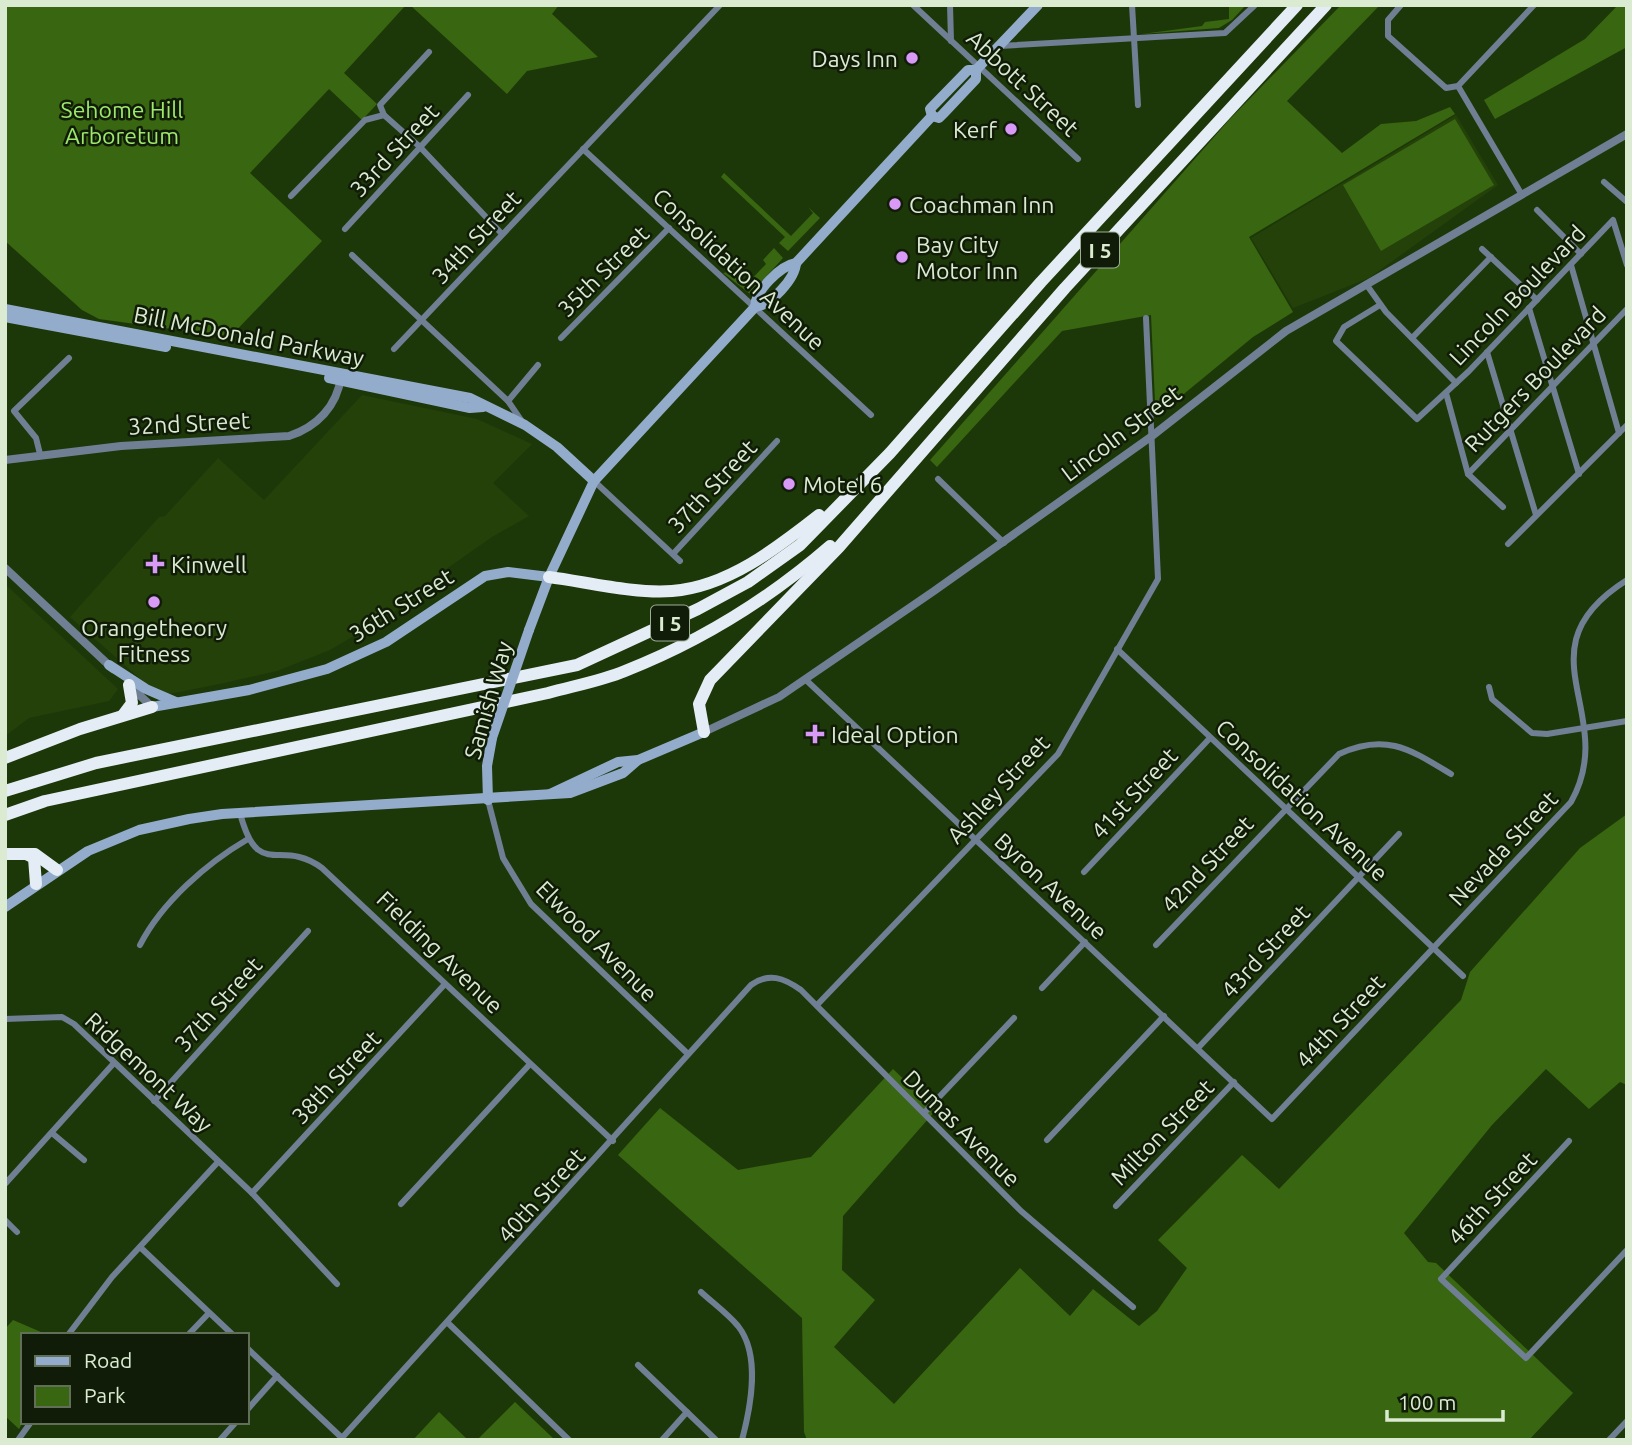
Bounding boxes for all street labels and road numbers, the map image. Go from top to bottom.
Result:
street label: Abbott Street [962,25,1084,141]
street label: 33rd Street [345,98,443,202]
street label: Consolidation Avenue [648,183,830,355]
street label: 34th Street [427,185,525,289]
street label: Lincoln Boulevard [1444,220,1590,370]
street label: 35th Street [553,221,653,321]
road number: I 5 [1081,232,1119,268]
street label: Bill McDonald Parkway [132,301,366,371]
street label: Rutgers Boulevard [1460,301,1610,457]
street label: Lincoln Street [1056,380,1186,486]
street label: 32nd Street [127,407,251,439]
street label: 37th Street [663,434,761,538]
street label: 36th Street [345,563,457,647]
road number: I 5 [651,606,689,640]
street label: Samish Way [459,638,517,762]
street label: Consolidation Avenue [1211,714,1393,886]
street label: Ashley Street [942,730,1054,848]
street label: 41st Street [1086,743,1182,843]
street label: Nevada Street [1444,786,1562,910]
street label: 42nd Street [1156,811,1258,917]
street label: Byron Avenue [990,828,1112,944]
street label: Elwood Avenue [532,876,662,1006]
street label: Fielding Avenue [372,886,508,1018]
street label: 43rd Street [1216,899,1314,1003]
street label: 37th Street [169,952,267,1056]
street label: 44th Street [1291,969,1389,1073]
street label: Ridgemont Way [81,1007,217,1137]
street label: 38th Street [287,1025,385,1129]
street label: Dumas Avenue [899,1065,1025,1191]
street label: Milton Street [1106,1074,1218,1190]
street label: 40th Street [492,1143,590,1247]
street label: 46th Street [1443,1146,1541,1250]

